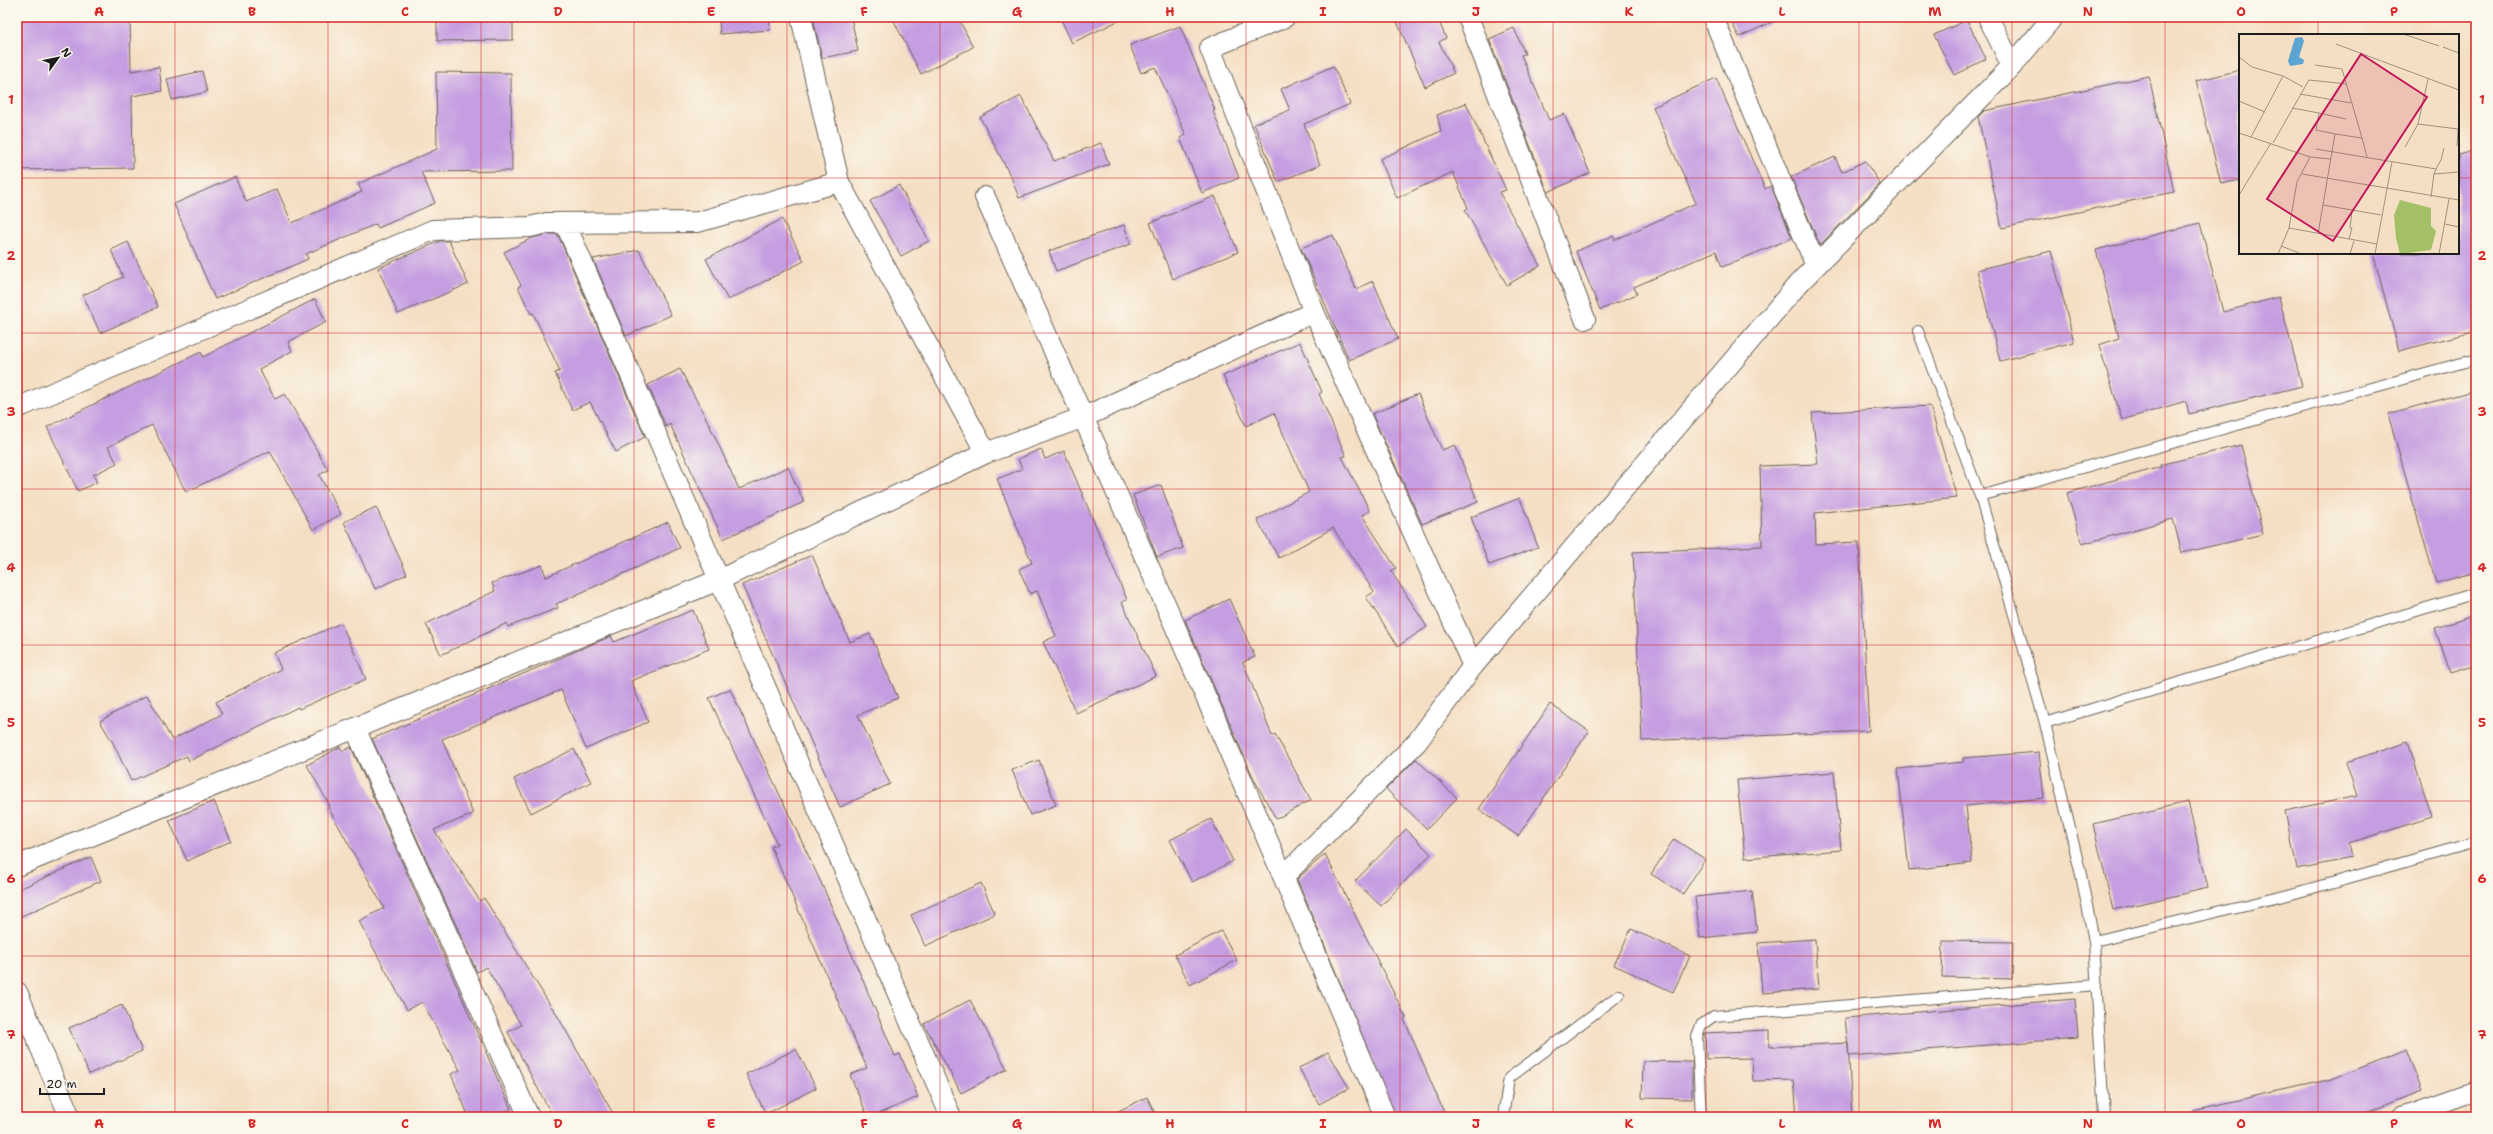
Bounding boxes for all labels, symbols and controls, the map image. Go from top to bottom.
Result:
text: A [94,3,104,20]
text: B [248,3,256,20]
text: C [401,3,409,20]
text: D [553,3,563,20]
text: E [707,3,716,20]
text: F [860,3,868,20]
text: G [1012,3,1023,20]
text: H [1165,3,1175,20]
text: I [1319,3,1327,20]
text: J [1472,3,1480,20]
text: K [1625,3,1634,20]
text: L [1778,3,1786,20]
text: M [1928,3,1942,20]
text: N [2083,3,2093,20]
text: O [2236,3,2246,20]
text: P [2390,3,2398,20]
inset map [2239,34,2459,254]
north arrow [38,38,78,78]
text: N [57,45,75,61]
text: 1 [8,91,14,108]
text: 1 [2479,91,2485,108]
text: 2 [6,247,16,264]
text: 2 [2477,247,2487,264]
text: 3 [6,403,16,420]
text: 3 [2477,403,2487,420]
text: 4 [6,559,16,576]
text: 4 [2477,559,2487,576]
text: 5 [7,714,15,731]
text: 5 [2478,714,2486,731]
text: 6 [6,870,16,887]
text: 6 [2477,870,2487,887]
text: 7 [6,1026,16,1043]
text: 7 [2477,1026,2487,1043]
scale bar [40,1070,104,1096]
text: 20 m [46,1076,77,1092]
text: A [94,1115,104,1132]
text: B [248,1115,256,1132]
text: C [401,1115,409,1132]
text: D [553,1115,563,1132]
text: E [707,1115,716,1132]
text: F [860,1115,868,1132]
text: G [1012,1115,1023,1132]
text: H [1165,1115,1175,1132]
text: I [1319,1115,1327,1132]
text: J [1472,1115,1480,1132]
text: K [1625,1115,1634,1132]
text: L [1778,1115,1786,1132]
text: M [1928,1115,1942,1132]
text: N [2083,1115,2093,1132]
text: O [2236,1115,2246,1132]
text: P [2390,1115,2398,1132]

